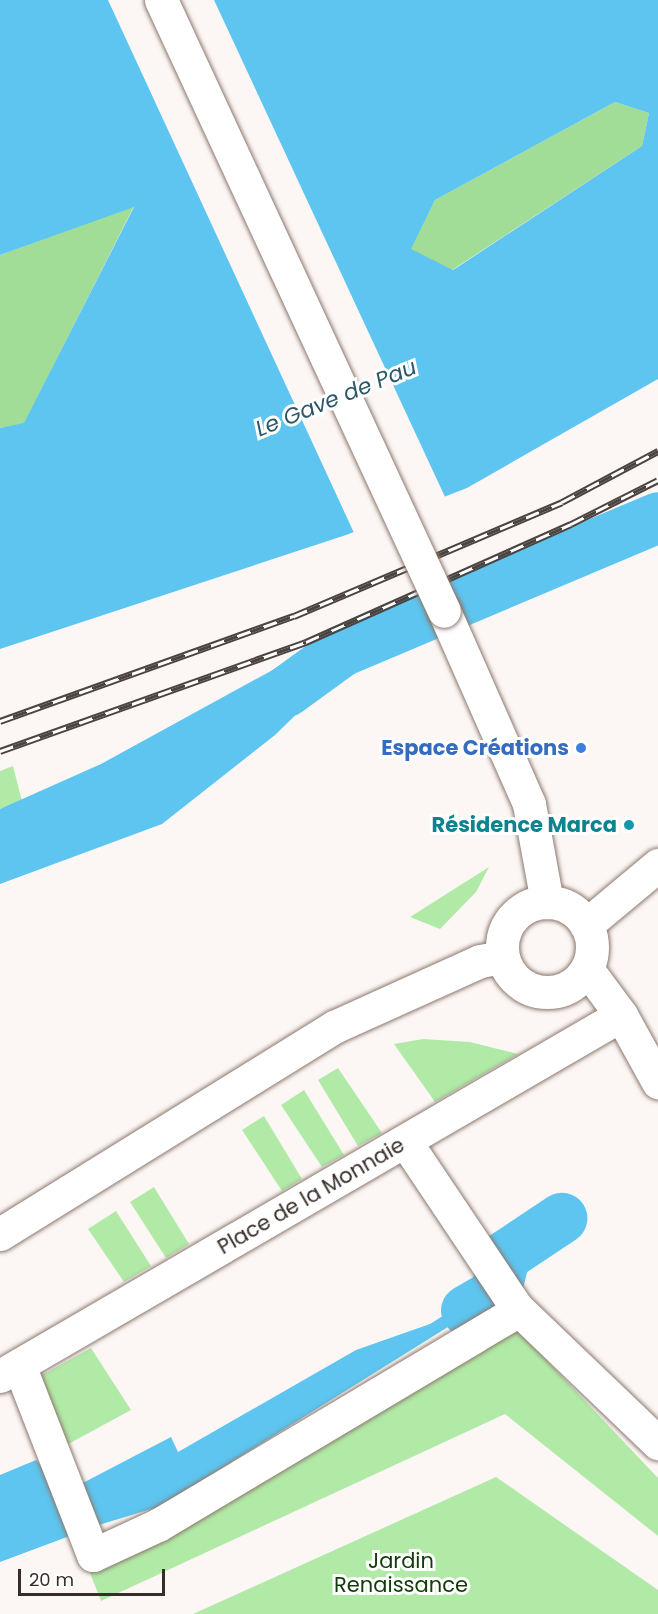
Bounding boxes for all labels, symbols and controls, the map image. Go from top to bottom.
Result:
water label: Le Gave de Pau [252,354,420,442]
place label: Espace Créations [381,735,569,761]
marker: Espace Créations [574,741,588,755]
place label: Résidence Marca [432,812,617,838]
marker: Résidence Marca [622,818,636,832]
street label: Place de la Monnaie [213,1132,409,1260]
park label: Jardin Renaissance [334,1548,468,1598]
scale bar [21,1557,168,1595]
text: 20 m [29,1567,74,1592]

